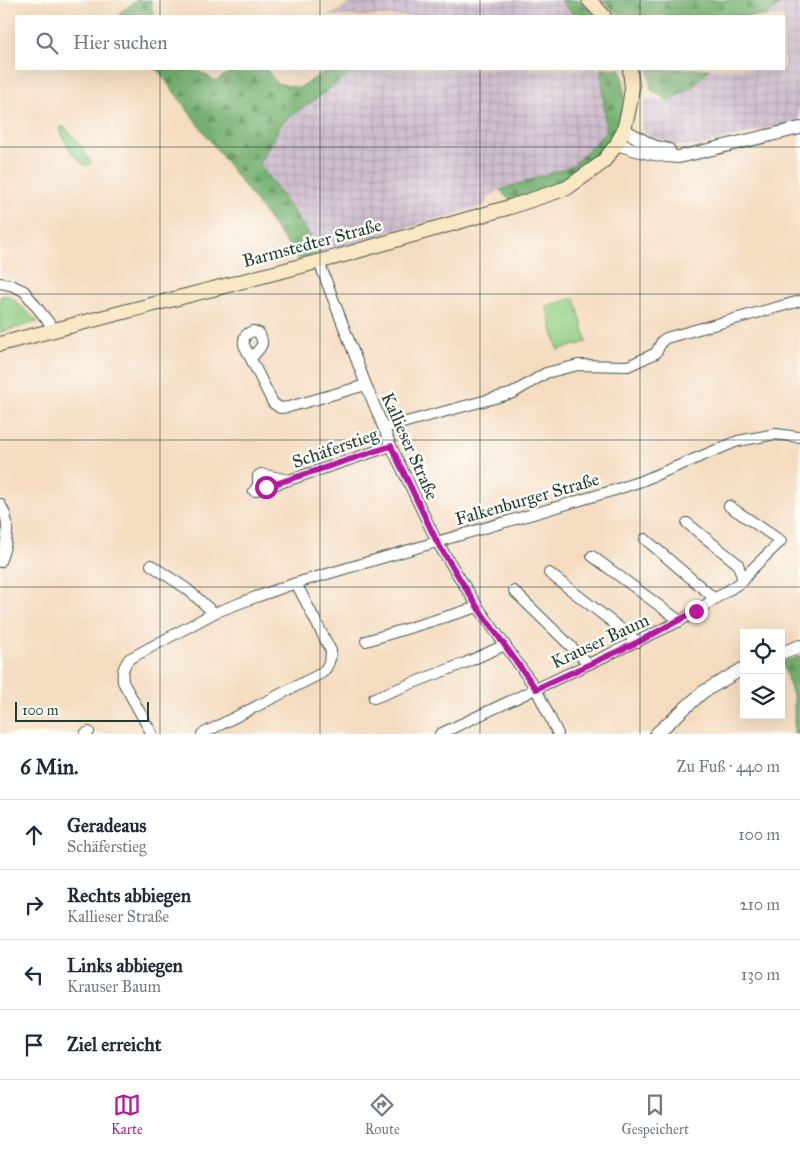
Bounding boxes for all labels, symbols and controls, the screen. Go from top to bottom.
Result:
search box [15,15,785,70]
icon: search [33,29,61,57]
text: Hier suchen [73,31,167,54]
street label: Barmstedter Straße [240,214,384,272]
street label: Kallieser Straße [377,389,443,503]
street label: Schäferstieg [289,423,382,474]
street label: Falkenburger Straße [453,468,602,531]
route start [255,476,278,499]
route end [685,600,708,623]
street label: Krauser Baum [547,609,653,673]
map controls [740,629,785,719]
button: locate [740,629,785,674]
button: layers [740,674,785,719]
scale bar [15,699,149,722]
text: 100 m [22,702,59,719]
text: 6 Min. [20,754,78,780]
text: Zu Fuß · 440 m [677,757,780,776]
text: Geradeaus [67,814,146,837]
icon: ahead [20,821,48,849]
text: 100 m [738,825,780,844]
text: Schäferstieg [67,837,146,856]
text: Rechts abbiegen [67,884,191,907]
icon: right [20,891,48,919]
text: 210 m [740,895,780,914]
text: Kallieser Straße [67,907,169,926]
text: Links abbiegen [67,954,183,977]
icon: left [20,961,48,989]
text: 130 m [741,965,780,984]
text: Krauser Baum [67,977,161,996]
icon: arrive [20,1031,48,1059]
text: Ziel erreicht [67,1033,161,1056]
tab: Karte [111,1091,143,1138]
tab: Route [365,1091,400,1138]
tab: Gespeichert [622,1091,689,1138]

